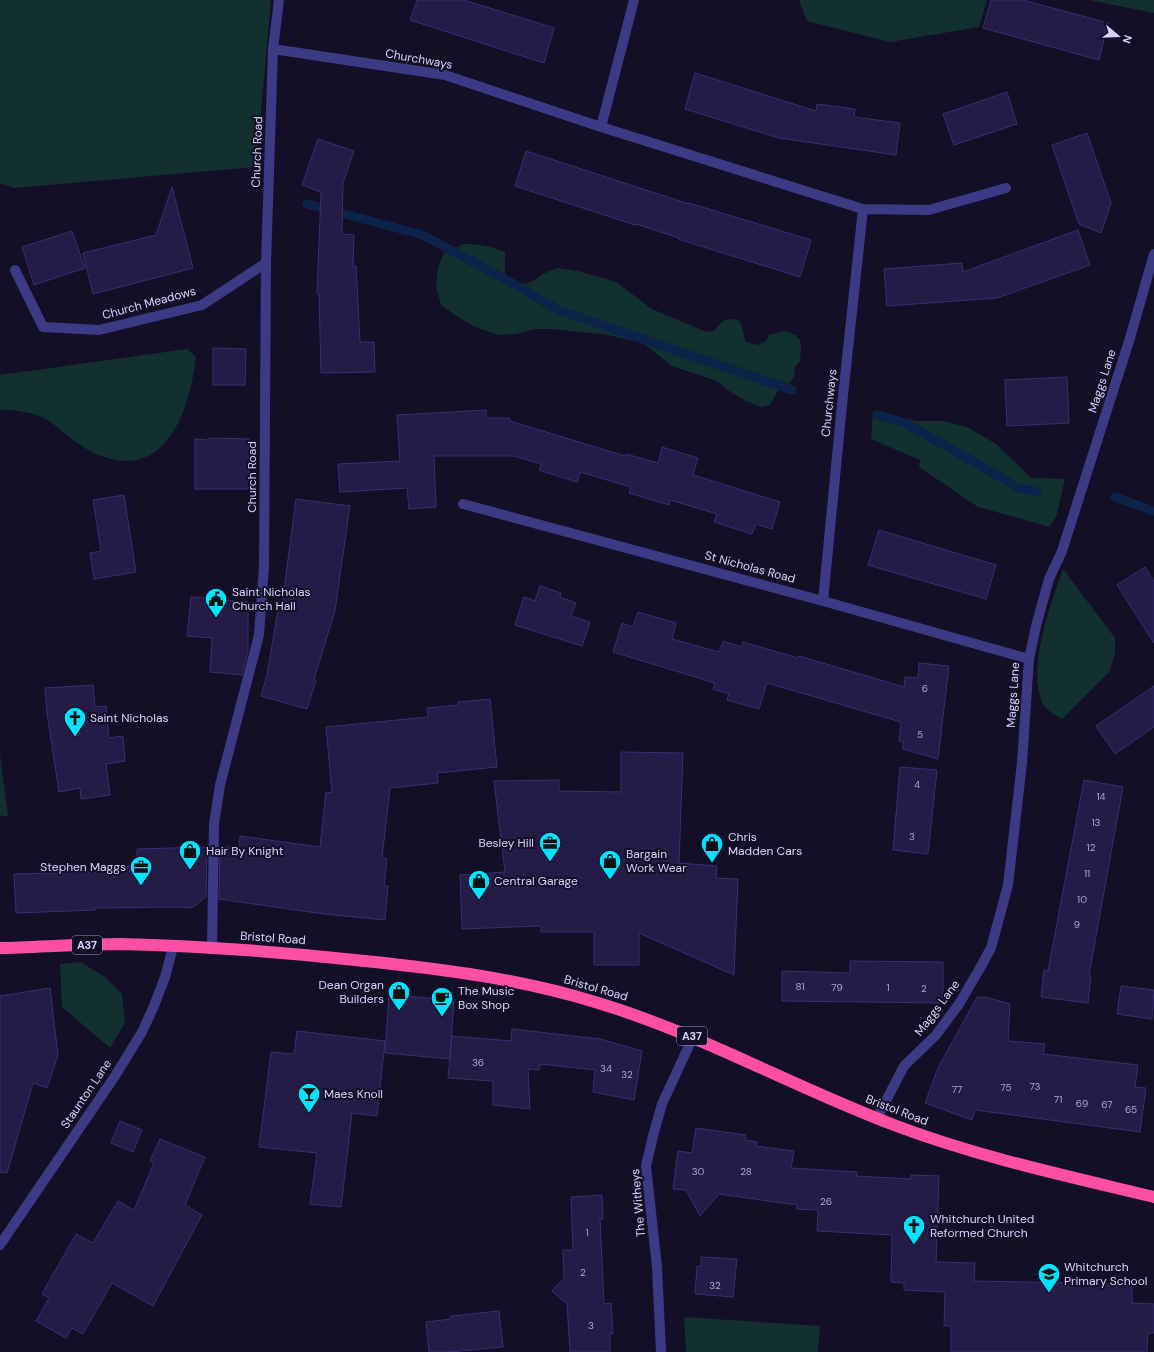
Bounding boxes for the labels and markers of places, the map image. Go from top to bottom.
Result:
place label: Saint Nicholas Church Hall [232,584,310,614]
public building icon: Saint Nicholas Church Hall [203,586,229,619]
church icon: Saint Nicholas [62,705,88,738]
place label: Saint Nicholas [90,710,168,726]
place label: Chris Madden Cars [728,829,802,859]
office icon: Besley Hill [537,830,563,863]
shop icon: Chris Madden Cars [699,831,725,864]
place label: Besley Hill [478,835,534,851]
shop icon: Hair By Knight [177,838,203,871]
place label: Hair By Knight [206,843,284,859]
place label: Bargain Work Wear [626,846,687,876]
shop icon: Bargain Work Wear [597,848,623,881]
office icon: Stephen Maggs [128,854,154,887]
place label: Stephen Maggs [40,859,126,875]
shop icon: Central Garage [466,868,492,901]
place label: Central Garage [494,873,578,889]
place label: Dean Organ Builders [319,977,384,1007]
shop icon: Dean Organ Builders [386,979,412,1012]
place label: The Music Box Shop [458,983,515,1013]
cafe icon: The Music Box Shop [429,985,455,1018]
bar icon: Maes Knoll [296,1081,322,1114]
place label: Maes Knoll [324,1086,383,1102]
place label: Whitchurch United Reformed Church [930,1211,1034,1241]
church icon: Whitchurch United Reformed Church [901,1213,927,1246]
place label: Whitchurch Primary School [1064,1259,1147,1289]
school or university icon: Whitchurch Primary School [1036,1261,1062,1294]

